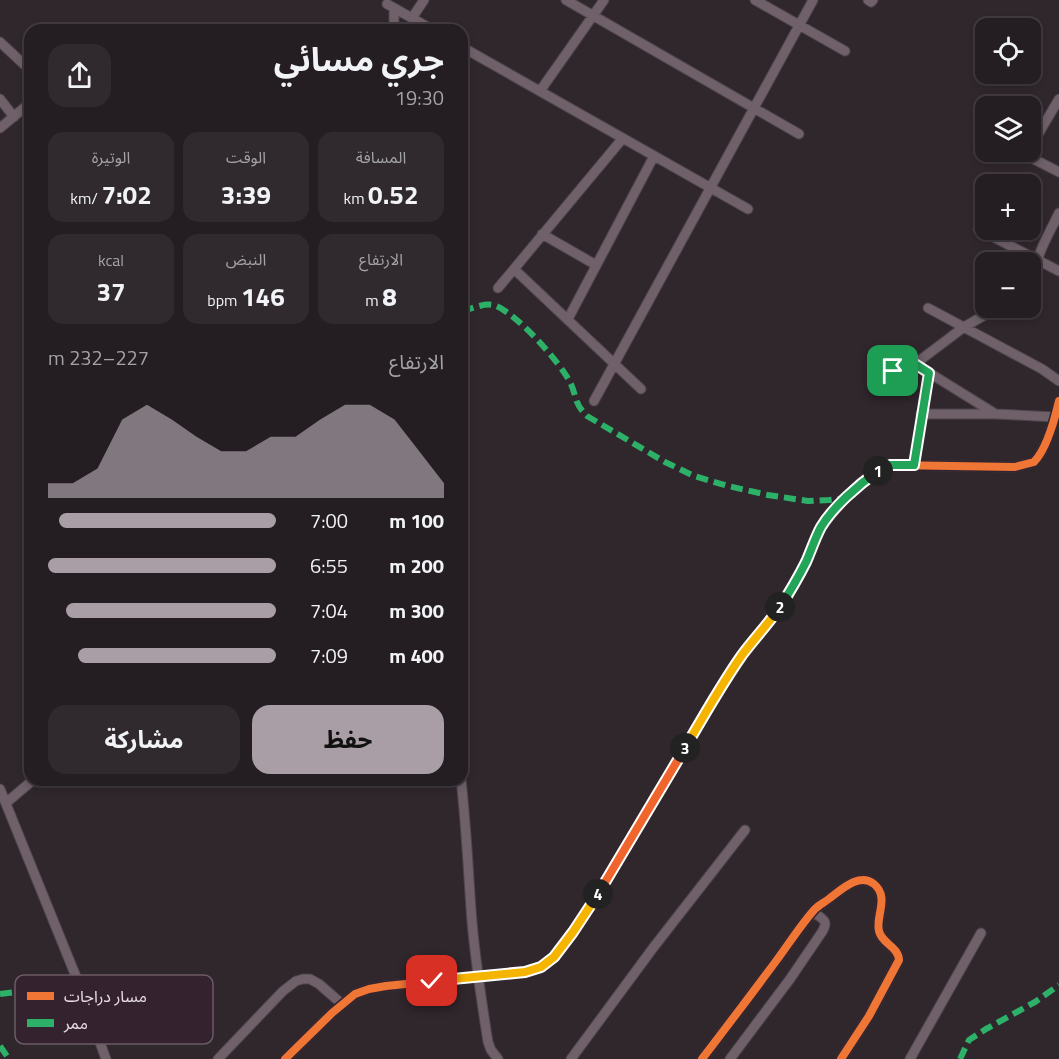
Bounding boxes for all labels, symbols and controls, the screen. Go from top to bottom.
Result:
map controls [975,18,1041,318]
button: locate [975,18,1041,84]
text: جري مسائي [274,34,444,84]
button: share [48,44,111,107]
text: 19:30 [395,82,444,113]
button: layers [975,96,1041,162]
text: الوتيرة [92,145,130,169]
text: الوقت [226,145,266,169]
text: المسافة [356,145,406,169]
button: + [975,174,1041,240]
text: 7:02 [101,175,152,214]
text: 3:39 [221,175,271,214]
text: 0.52 [368,175,418,214]
text: /km [70,186,101,210]
text: km [344,186,368,210]
text: النبض [226,247,266,271]
text: الارتفاع [359,247,403,271]
text: kcal [98,248,124,272]
button: − [975,252,1041,318]
text: 37 [96,272,126,311]
text: 146 [241,277,285,316]
text: 8 [382,277,397,316]
text: bpm [207,288,241,312]
text: m [365,288,382,312]
text: 227–232 m [48,342,149,373]
pin [867,345,918,396]
text: الارتفاع [389,346,444,377]
icon: arrive [876,354,909,387]
pin: 1 [863,456,893,486]
text: 1 [874,459,882,483]
text: 7:00 [310,505,348,536]
text: 100 m [389,505,444,536]
text: 6:55 [310,550,348,581]
text: 200 m [389,550,444,581]
pin: 2 [765,592,795,622]
text: 7:04 [310,595,348,626]
text: 300 m [389,595,444,626]
text: 2 [776,595,784,619]
text: 7:09 [310,640,348,671]
text: 400 m [389,640,444,671]
button: مشاركة [48,705,240,774]
button: حفظ [252,705,444,774]
pin: 3 [670,733,700,763]
text: 3 [681,736,689,760]
pin: 4 [583,879,613,909]
text: 4 [594,882,602,906]
pin [406,955,457,1006]
icon: check [415,964,448,997]
legend [15,975,213,1044]
text: مسار دراجات [64,984,147,1008]
text: ممر [63,1011,88,1035]

